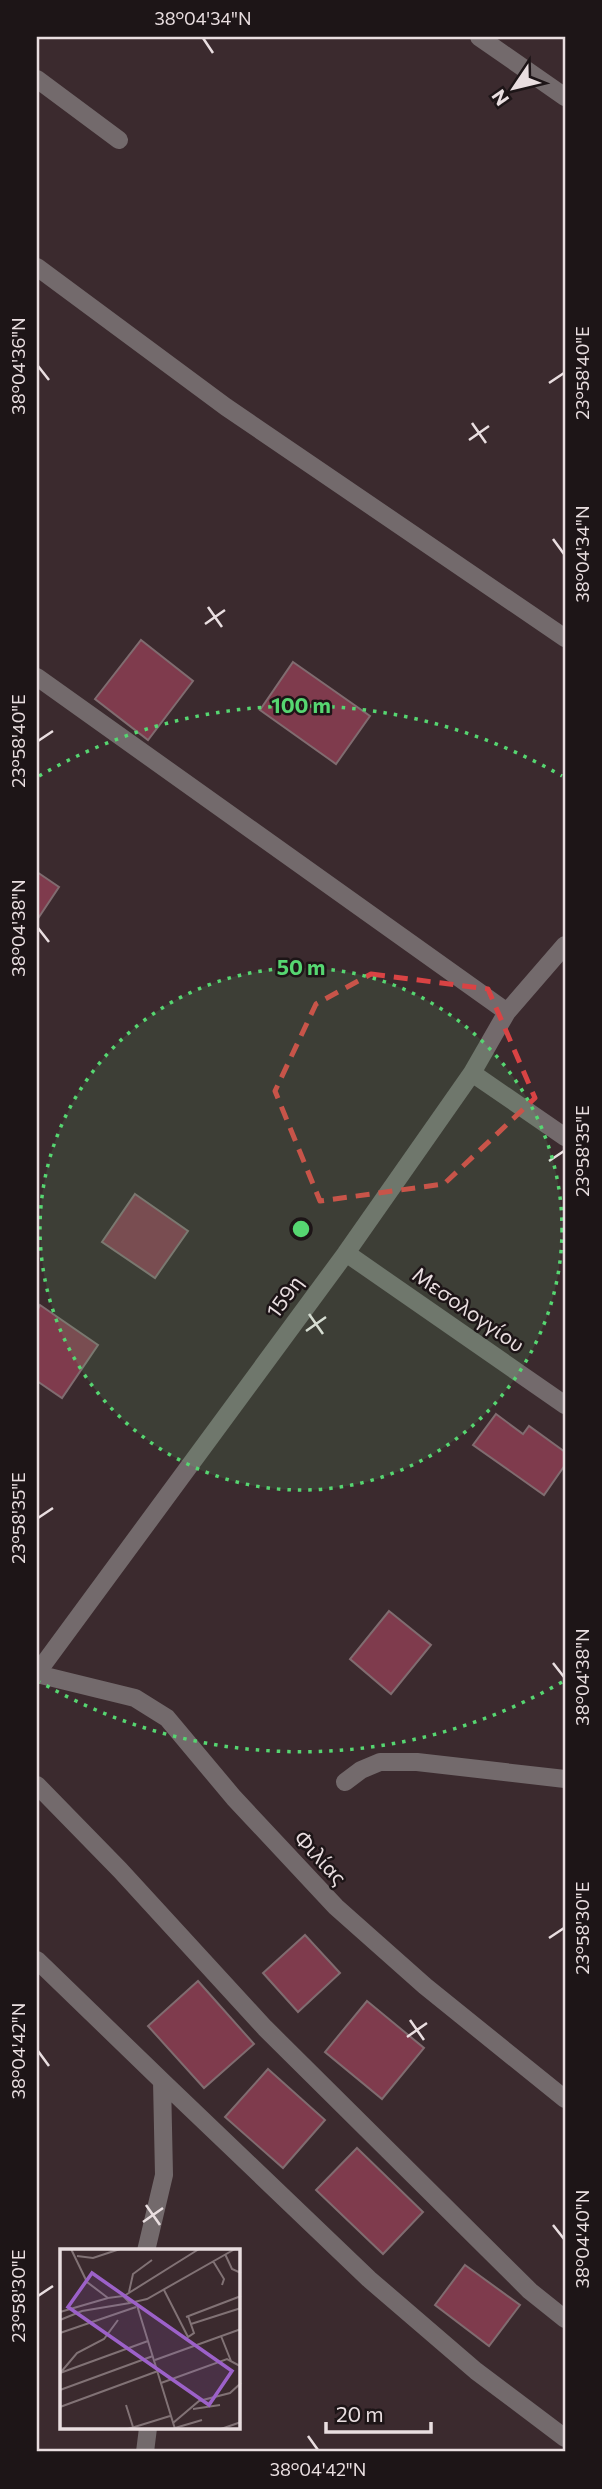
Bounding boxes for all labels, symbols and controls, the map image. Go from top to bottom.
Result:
text: 38°04'34"N [154,7,252,29]
north arrow [480,52,550,122]
text: N [486,86,513,110]
text: 38°04'36"N [7,317,29,415]
text: 23°58'40"E [571,326,593,420]
text: 38°04'34"N [571,505,593,603]
text: 100 m [271,692,331,717]
text: 23°58'40"E [7,694,29,788]
text: 38°04'38"N [7,879,29,977]
text: 50 m [277,954,325,979]
text: 23°58'35"E [571,1105,593,1197]
centre of rings [289,1217,313,1241]
street label: Μεσολογγίου [408,1261,530,1357]
street label: 159η [260,1270,307,1322]
text: 23°58'35"E [7,1472,29,1564]
text: 38°04'38"N [571,1628,593,1726]
street label: Φιλίας [290,1825,352,1889]
text: 23°58'30"E [571,1882,593,1974]
text: 38°04'42"N [7,2003,29,2099]
text: 38°04'40"N [571,2190,593,2288]
inset map [60,2249,240,2430]
text: 23°58'30"E [7,2250,29,2342]
scale bar [326,2391,430,2435]
text: 20 m [336,2401,384,2426]
text: 38°04'42"N [270,2458,366,2480]

